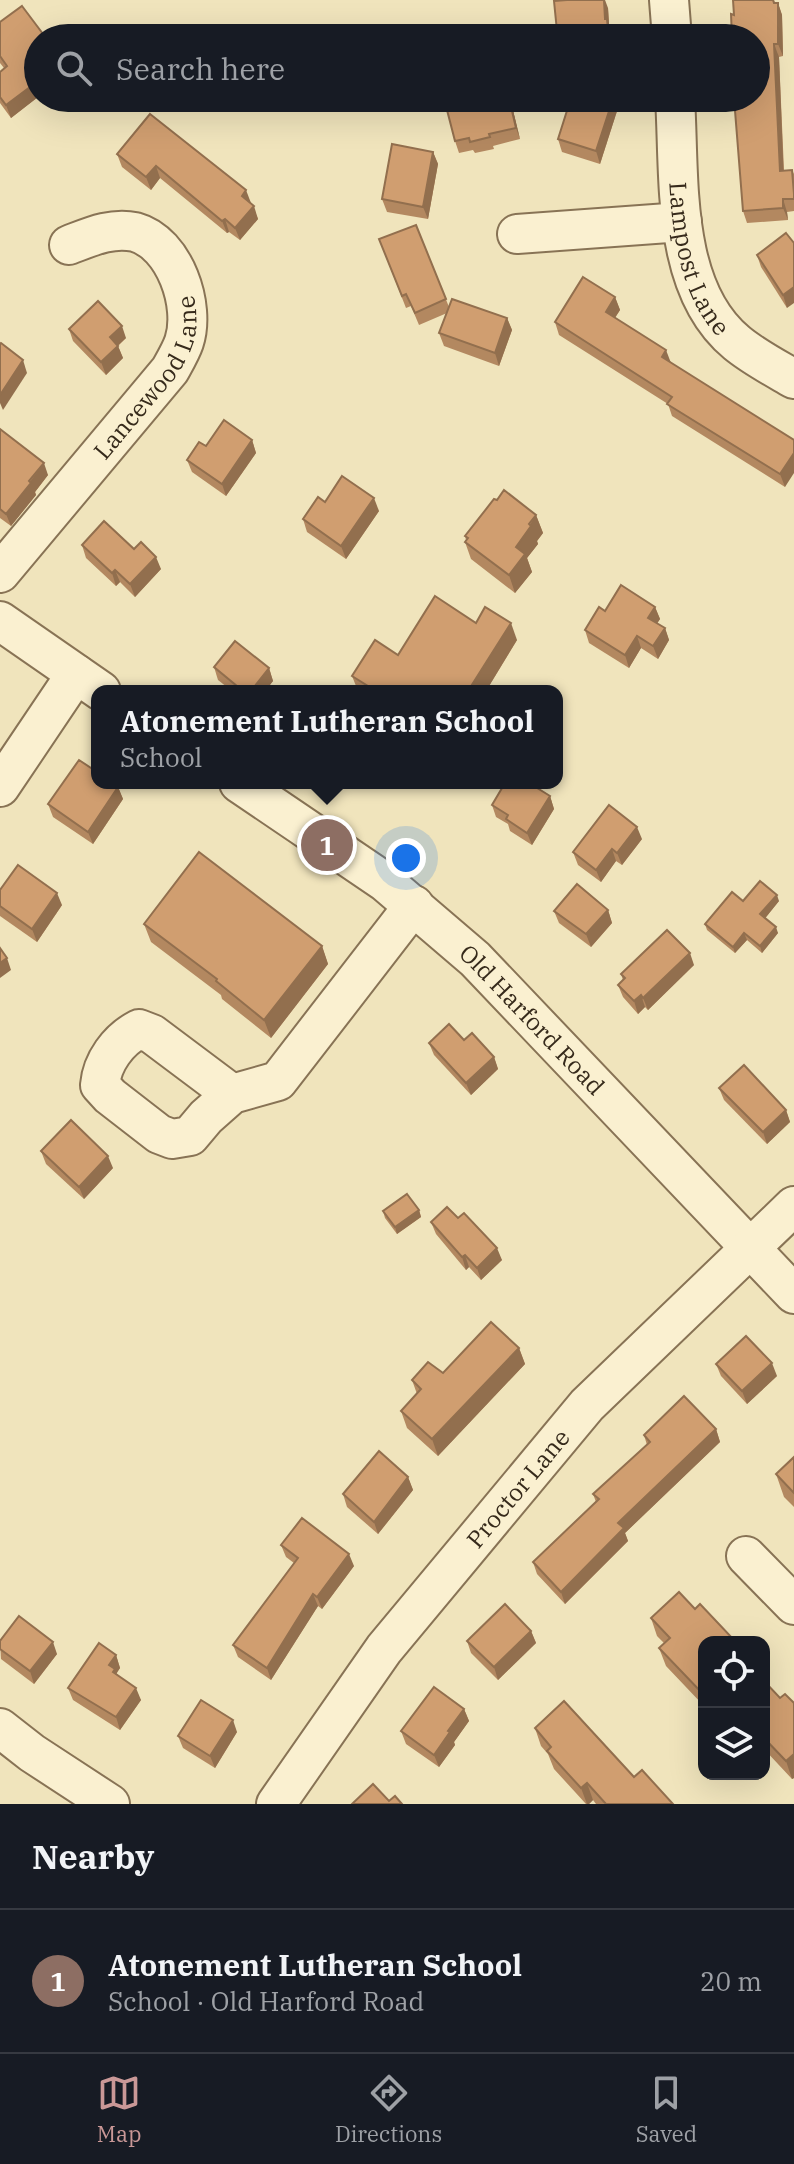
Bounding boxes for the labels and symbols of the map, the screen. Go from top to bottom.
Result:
street label: Lampost Lane [662,181,737,342]
street label: Lancewood Lane [86,293,204,466]
pin: 1 [301,815,353,875]
your location [386,838,426,878]
street label: Old Harford Road [453,937,612,1102]
street label: Proctor Lane [459,1422,577,1554]

